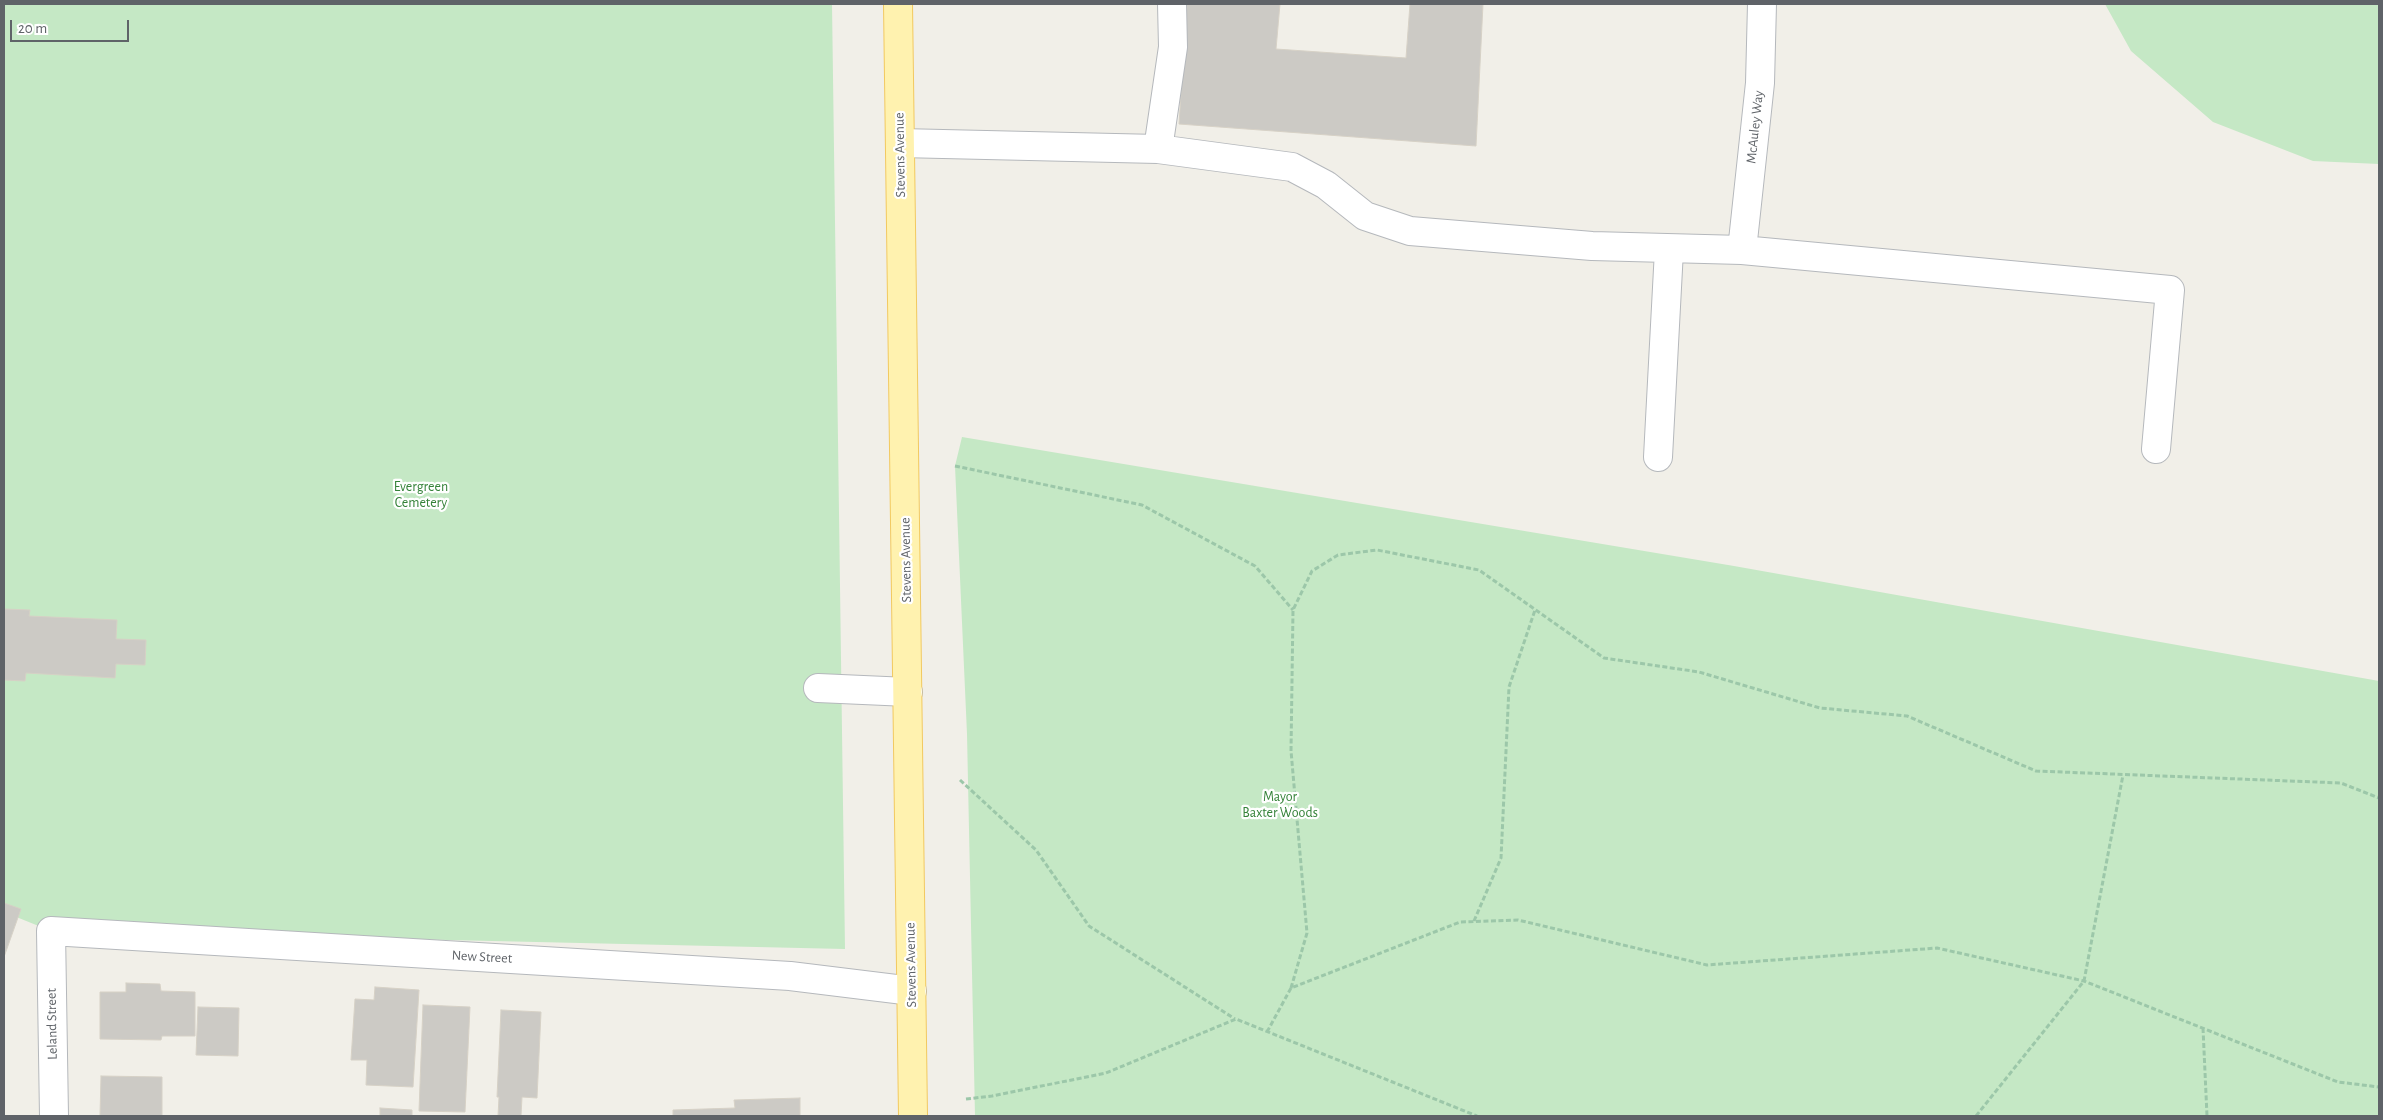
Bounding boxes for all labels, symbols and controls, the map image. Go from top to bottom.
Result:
scale bar [12,10,131,42]
text: 20 m [18,21,47,36]
street label: McAuley Way [1743,90,1767,164]
street label: Stevens Avenue [891,112,909,198]
park label: Evergreen Cemetery [394,479,448,512]
street label: Stevens Avenue [897,517,915,603]
park label: Mayor Baxter Woods [1242,789,1318,822]
street label: Stevens Avenue [902,922,920,1008]
street label: New Street [451,947,513,967]
street label: Leland Street [43,988,61,1060]

